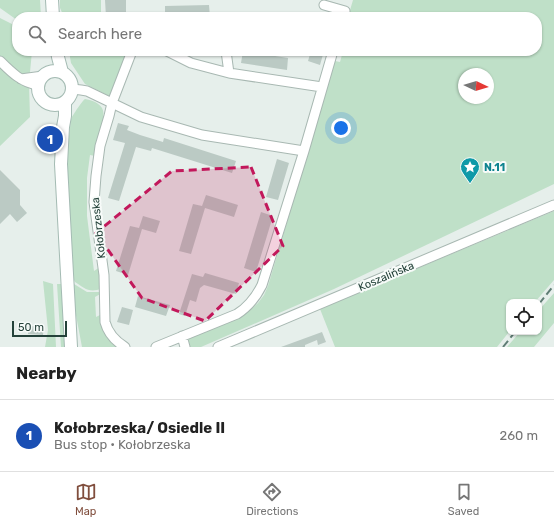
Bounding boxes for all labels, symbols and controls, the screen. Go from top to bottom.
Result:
search box [12,12,542,56]
icon: search [26,23,48,45]
text: Search here [58,25,142,43]
north arrow [458,68,494,104]
your location [331,118,351,138]
pin: 1 [37,124,63,154]
place icon: N.11 [459,156,481,184]
place label: N.11 [484,161,505,174]
street label: Kołobrzeska [89,197,108,259]
street label: Koszalińska [356,259,416,294]
map controls [506,299,542,335]
button: locate [506,299,542,335]
scale bar [12,319,67,338]
text: 50 m [18,321,44,334]
text: Nearby [16,363,77,383]
text: Kołobrzeska/ Osiedle II [54,419,225,437]
text: 1 [26,428,32,443]
text: 260 m [500,428,538,443]
text: Bus stop · Kołobrzeska [54,437,191,452]
tab: Map [75,481,97,518]
tab: Directions [246,481,298,518]
tab: Saved [448,481,479,518]

